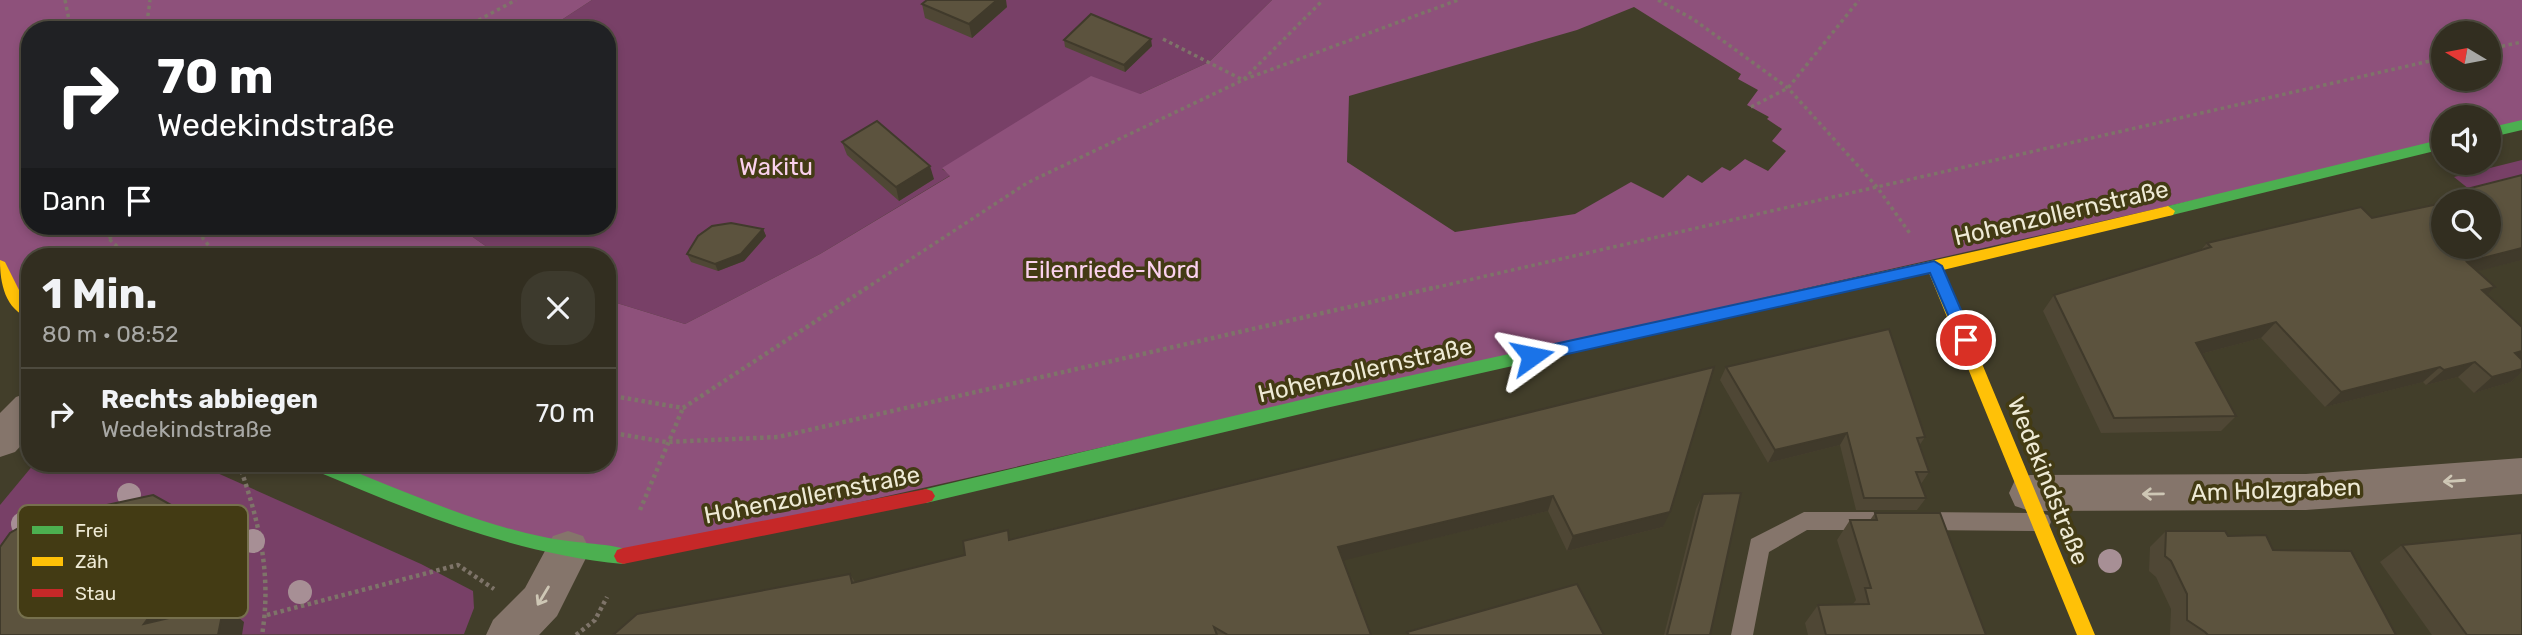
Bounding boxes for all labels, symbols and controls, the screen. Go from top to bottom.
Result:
north arrow [2431,21,2501,91]
map controls [2431,21,2501,259]
text: 70 m [157,47,274,105]
icon: right [42,49,133,140]
button: sound [2431,105,2501,175]
text: Wedekindstraße [157,106,395,144]
park label: Wakitu [739,153,813,181]
street label: Hohenzollernstraße [1951,175,2171,251]
icon: arrive [120,182,158,220]
text: Dann [42,186,106,217]
button: search [2431,189,2501,259]
park label: Eilenriede-Nord [1024,256,1200,284]
text: 1 Min. [42,269,158,319]
button: close [521,271,595,345]
pin [1936,310,1996,370]
position arrow [1495,319,1569,393]
text: 80 m · 08:52 [42,320,178,348]
icon: arrive [1947,321,1985,359]
street label: Hohenzollernstraße [1255,332,1475,408]
text: Rechts abbiegen [101,384,318,415]
street label: Wedekindstraße [2002,393,2094,569]
icon: right [42,395,80,433]
text: 70 m [536,398,595,429]
text: Wedekindstraße [101,415,272,443]
street label: Hohenzollernstraße [702,460,922,530]
street label: Am Holzgraben [2190,473,2362,507]
one-way arrow [2443,475,2466,488]
one-way arrow [2142,487,2165,501]
legend [18,505,248,618]
text: Frei [75,519,108,542]
text: Zäh [75,550,108,573]
text: Stau [75,582,116,605]
one-way arrow [536,586,550,606]

